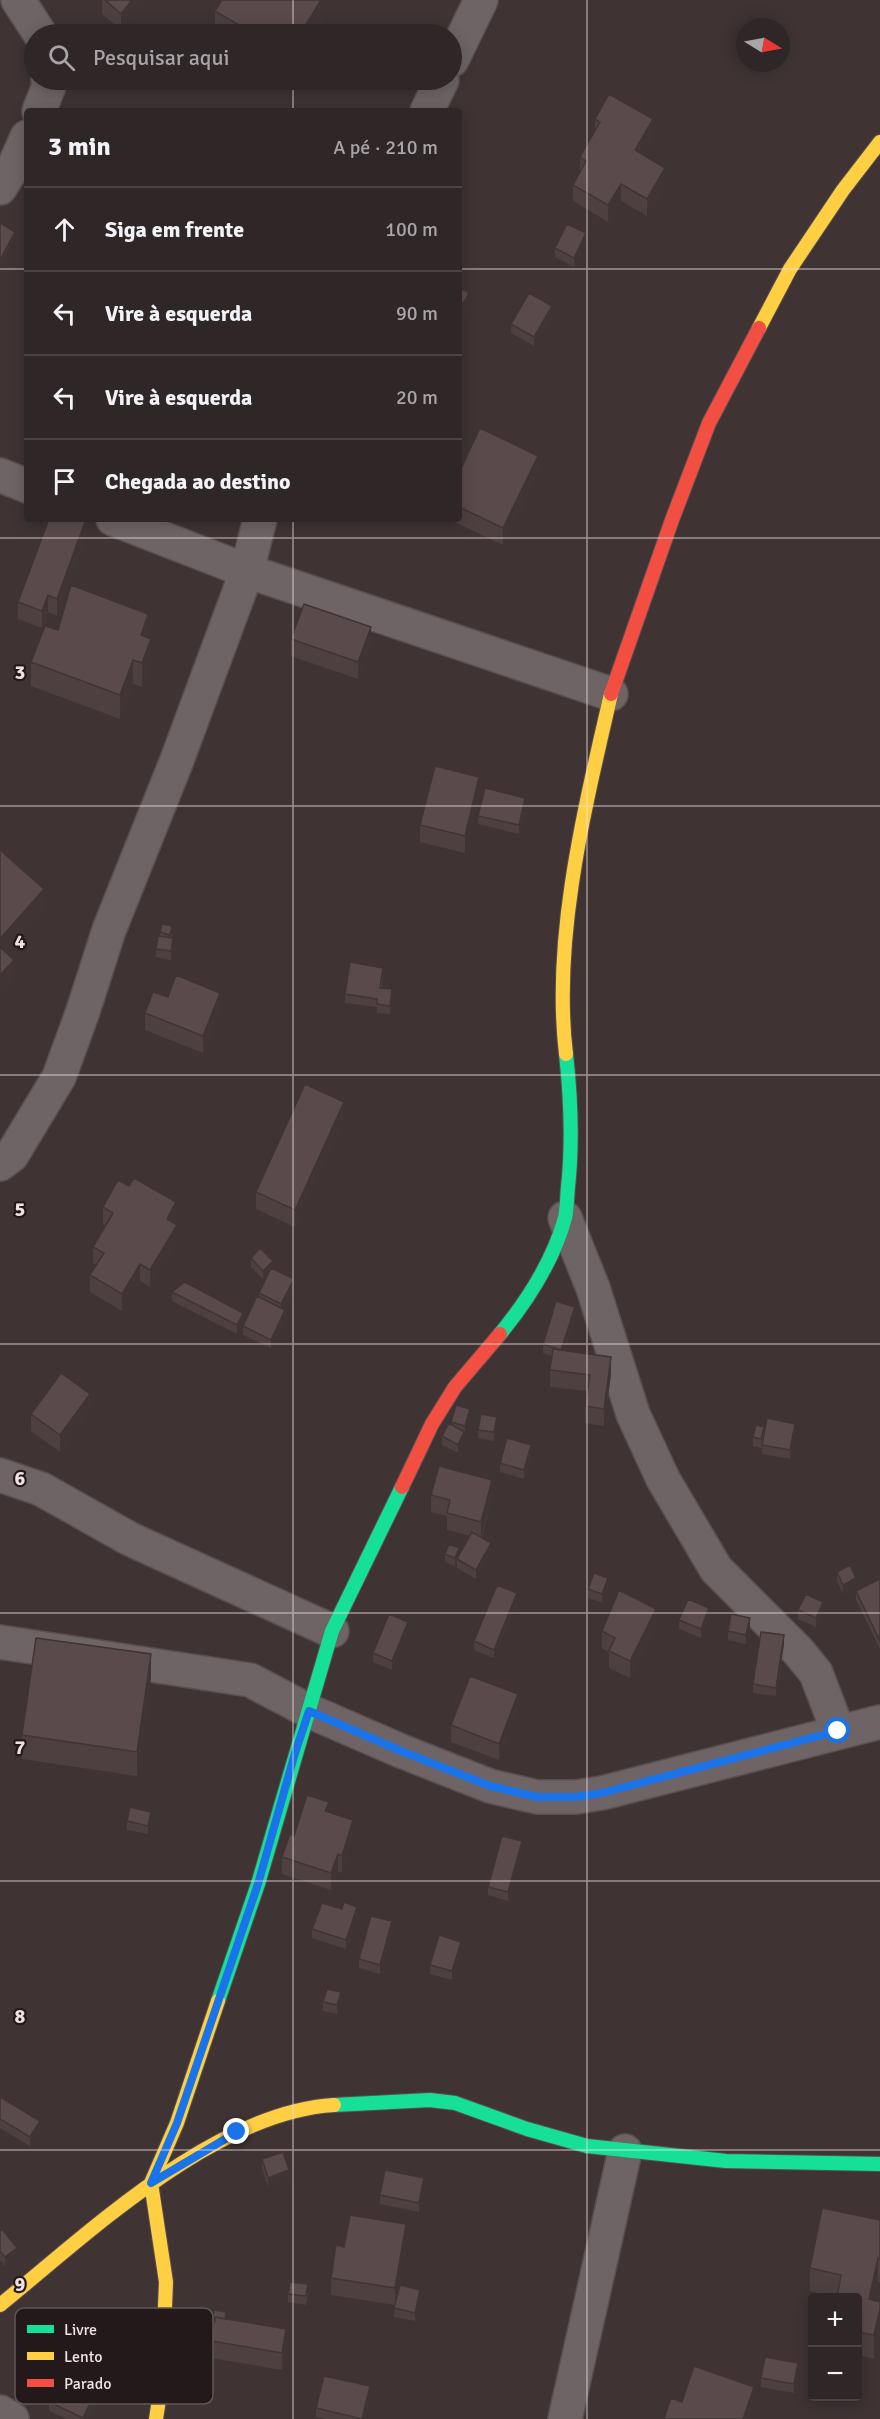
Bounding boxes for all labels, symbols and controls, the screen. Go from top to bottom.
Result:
north arrow [736,18,790,72]
search box [24,24,462,90]
icon: search [45,41,78,74]
text: Pesquisar aqui [93,44,229,71]
text: 3 min [48,131,111,163]
text: A pé · 210 m [333,135,438,160]
icon: ahead [48,213,81,246]
text: Siga em frente [105,216,244,243]
text: 100 m [385,217,438,242]
icon: left [48,297,81,330]
text: Vire à esquerda [105,300,252,327]
text: 90 m [396,301,438,326]
icon: left [48,381,81,414]
text: Vire à esquerda [105,384,252,411]
text: 20 m [396,385,438,410]
icon: arrive [48,465,81,498]
text: Chegada ao destino [105,468,291,495]
text: 3 [15,660,25,685]
text: 4 [15,929,26,954]
text: 5 [15,1197,25,1222]
text: 6 [15,1466,26,1491]
route start [824,1717,850,1743]
text: 7 [15,1735,26,1760]
text: 8 [15,2004,26,2029]
route end [223,2118,249,2144]
text: 9 [15,2272,26,2297]
map controls [808,2293,862,2401]
button: + [808,2293,862,2347]
legend [15,2308,213,2404]
text: Livre [64,2320,97,2340]
text: Lento [64,2347,102,2367]
button: − [808,2347,862,2401]
text: Parado [64,2374,111,2394]

